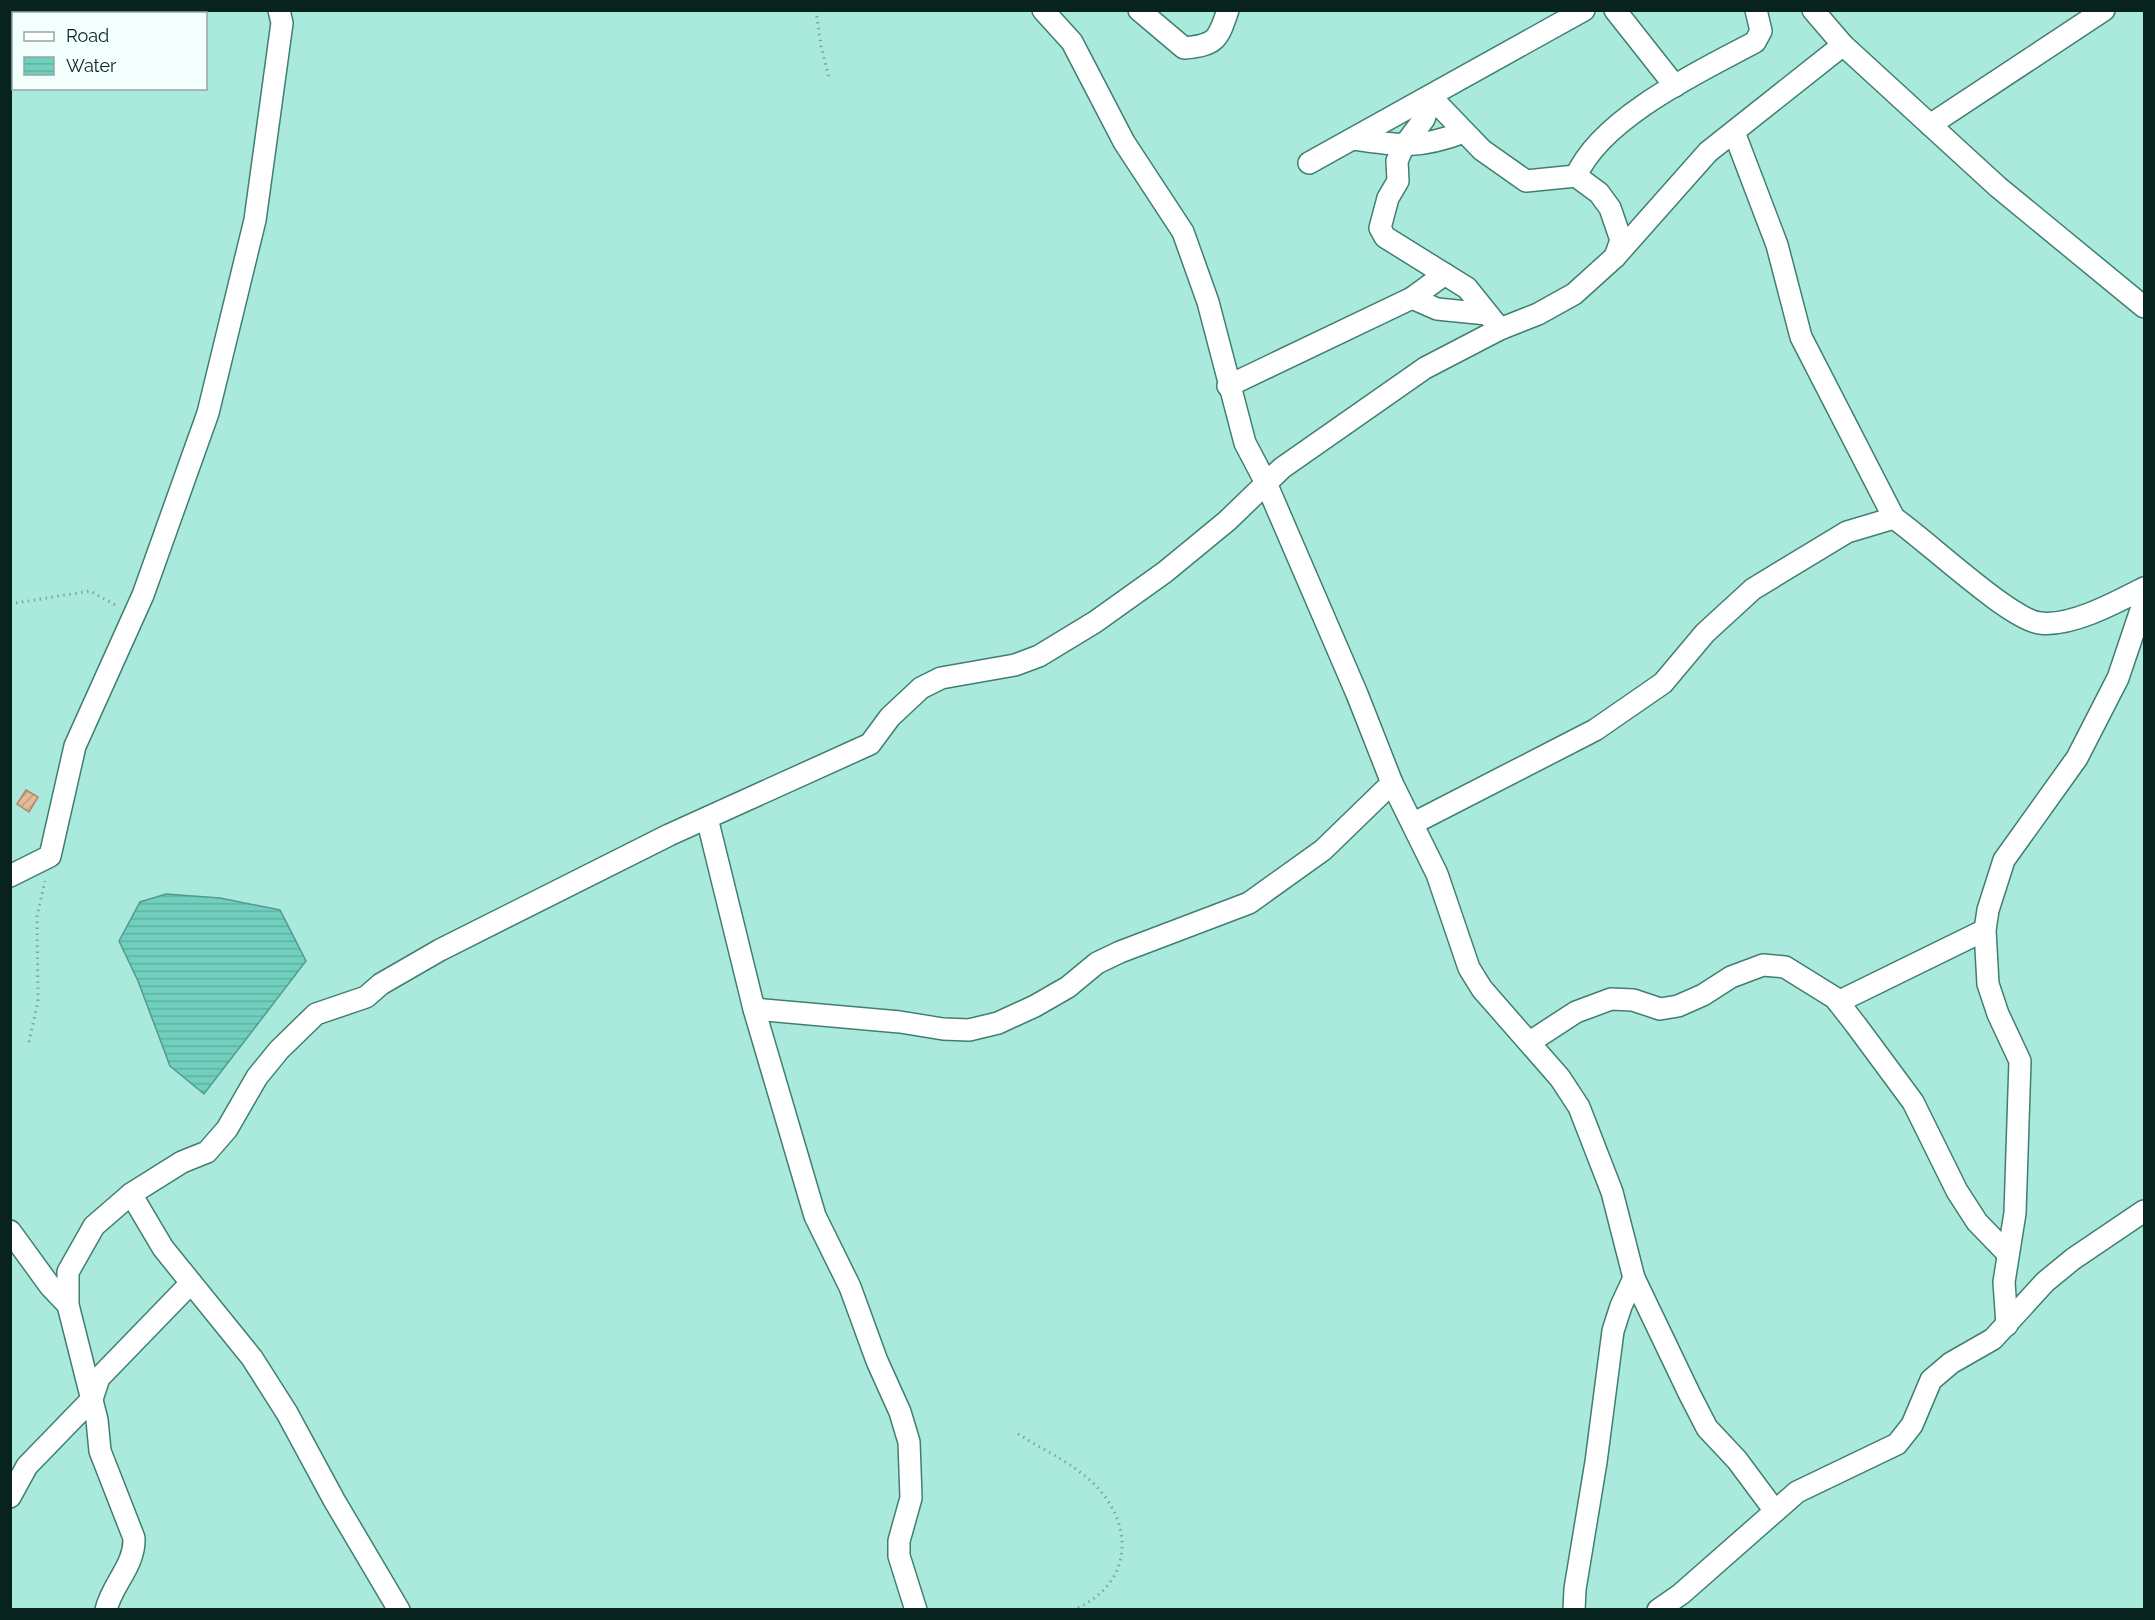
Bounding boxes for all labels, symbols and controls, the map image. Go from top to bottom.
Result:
legend [12,12,207,90]
text: Road [66,25,109,46]
text: Water [66,55,117,76]

